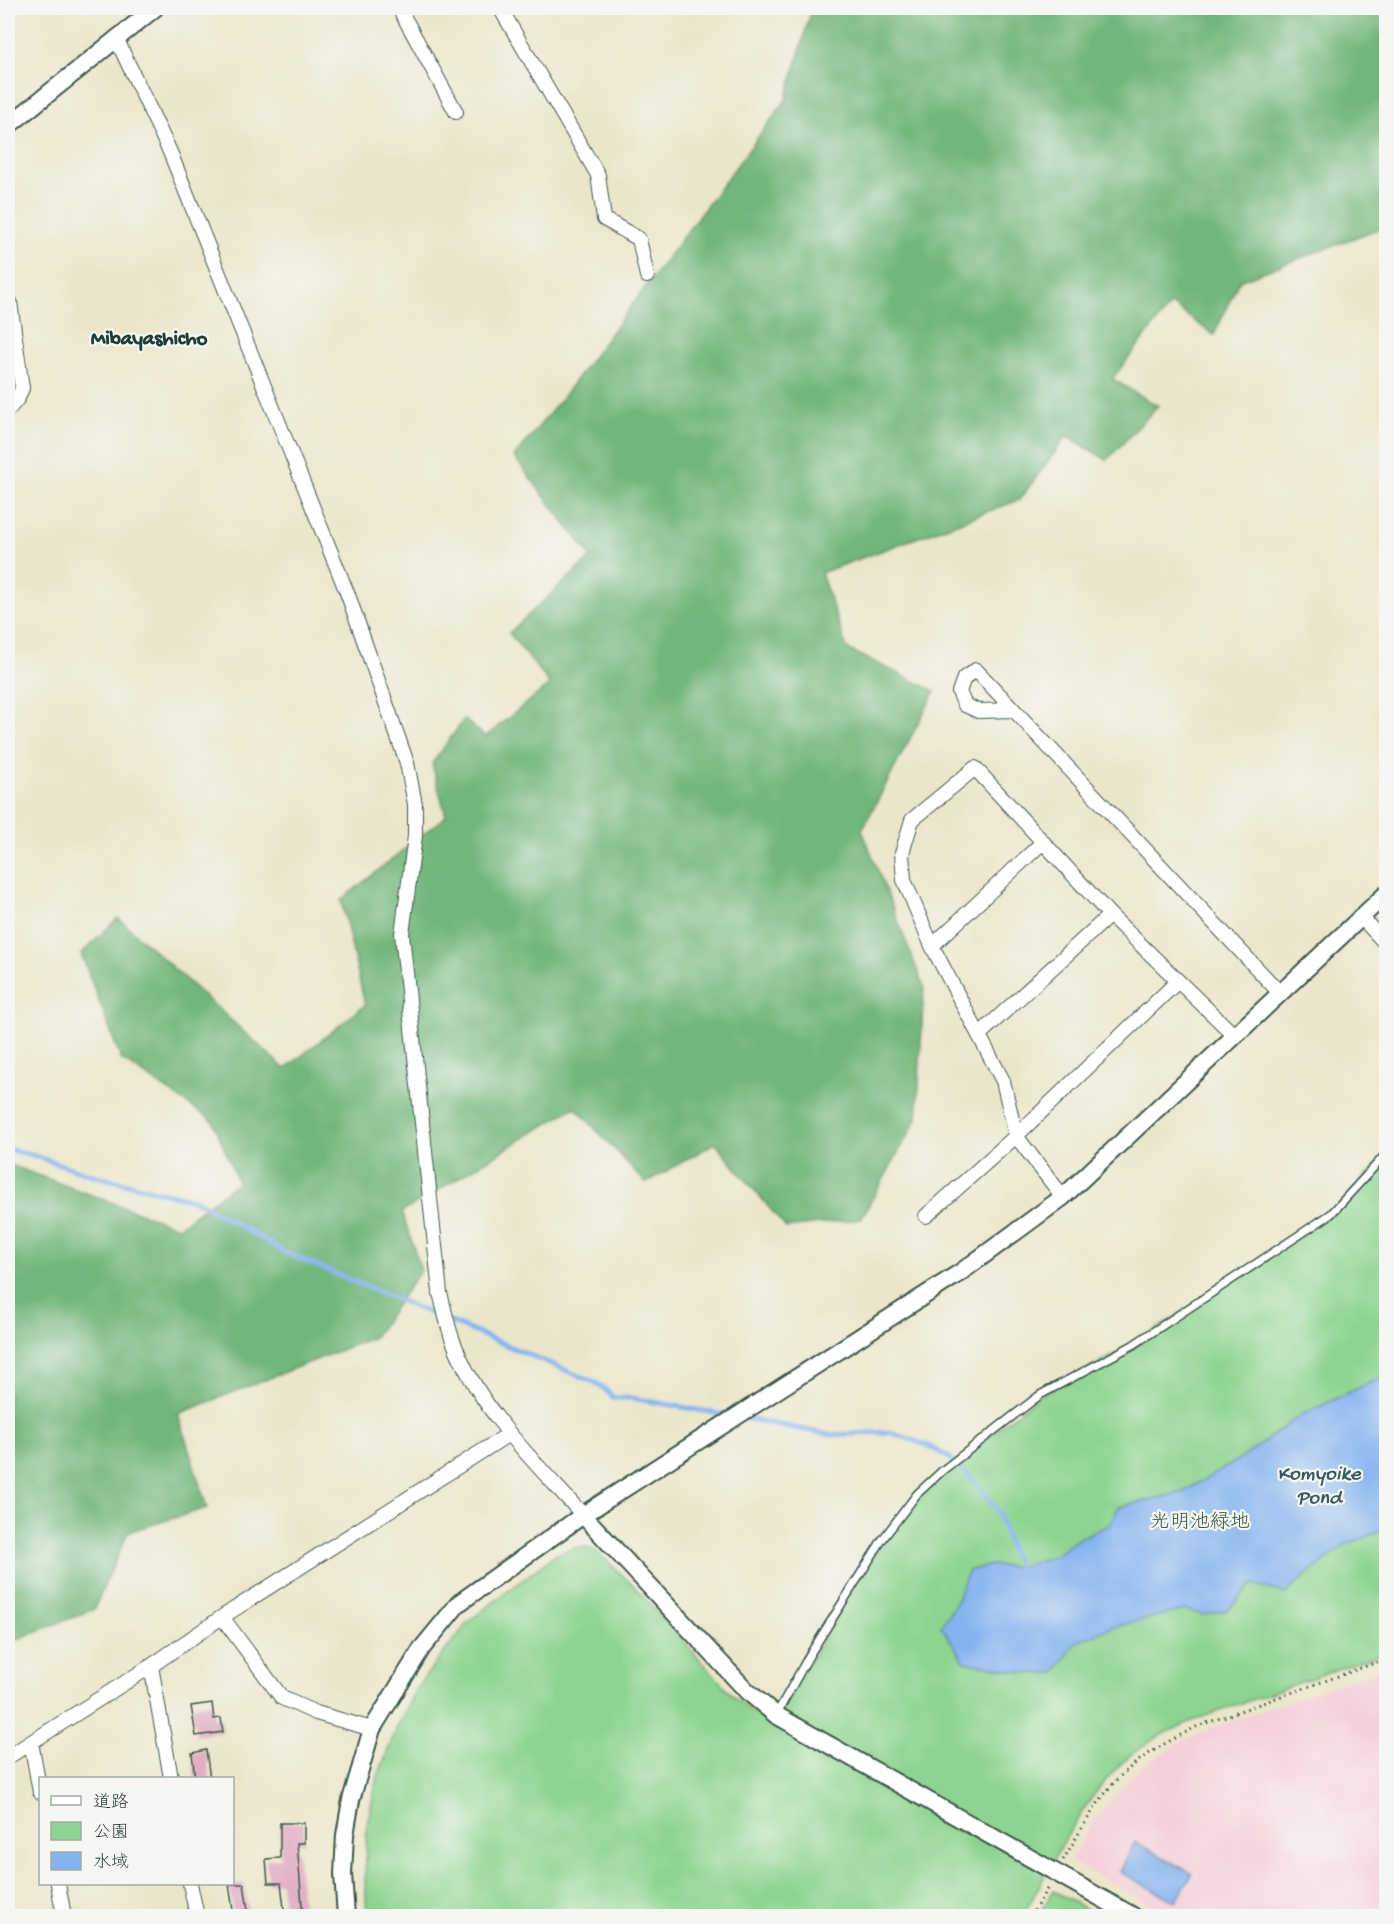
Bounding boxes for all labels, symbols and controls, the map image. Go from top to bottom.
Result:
district label: Mibayashicho [91,328,207,353]
water label: Komyoike Pond [1277,1463,1362,1512]
park label: 光明池緑地 [1150,1511,1250,1535]
legend [39,1777,234,1885]
text: 道路 [93,1792,129,1814]
text: 公園 [93,1823,129,1844]
text: 水域 [93,1852,129,1874]

